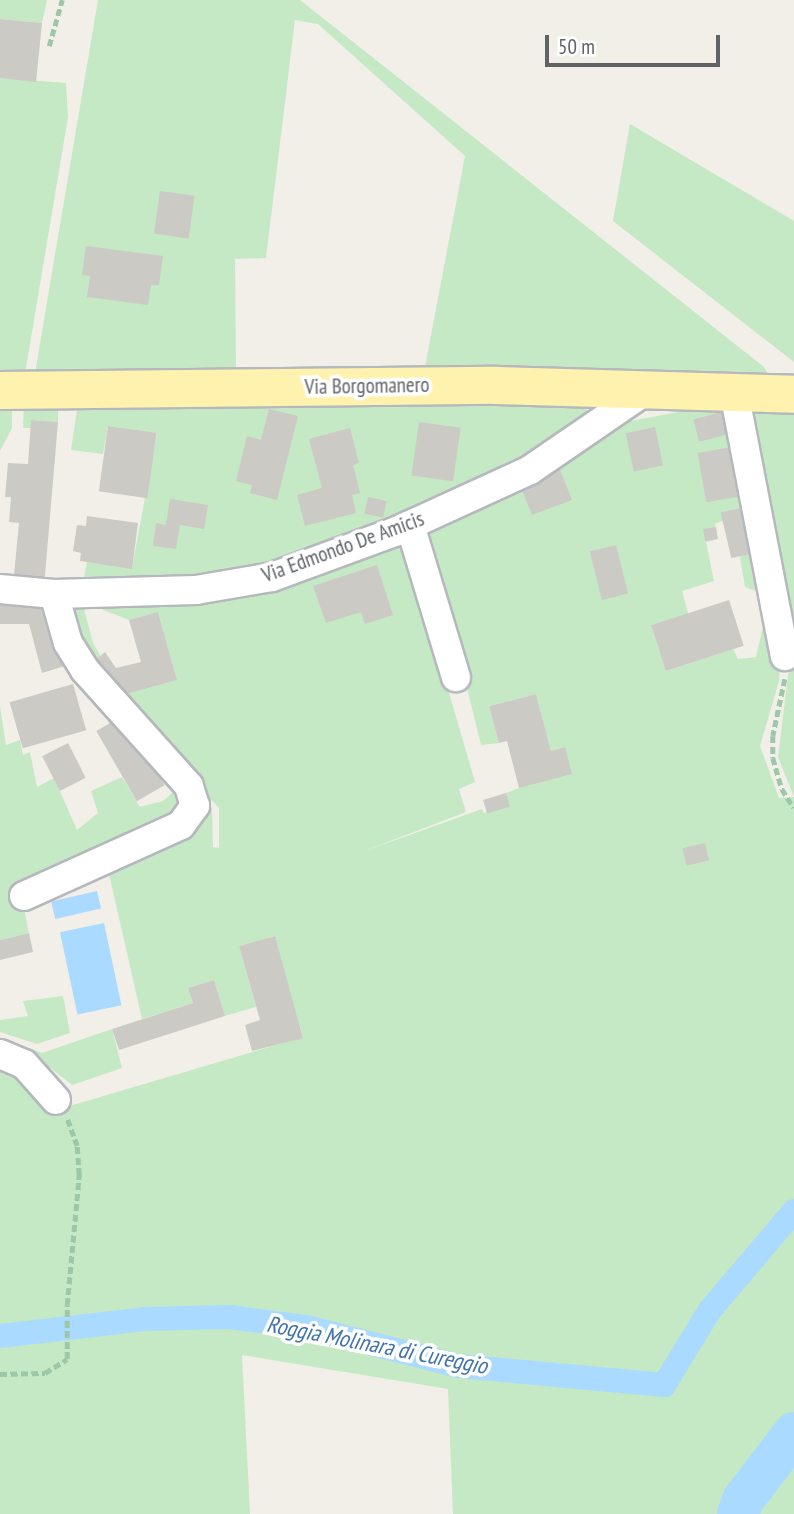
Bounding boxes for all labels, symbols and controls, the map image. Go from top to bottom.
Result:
scale bar [549,21,724,65]
text: 50 m [558,33,595,60]
street label: Via Borgomanero [304,372,430,400]
street label: Via Edmondo De Amicis [258,506,428,588]
water label: Roggia Molinara di Cureggio [264,1310,490,1380]

